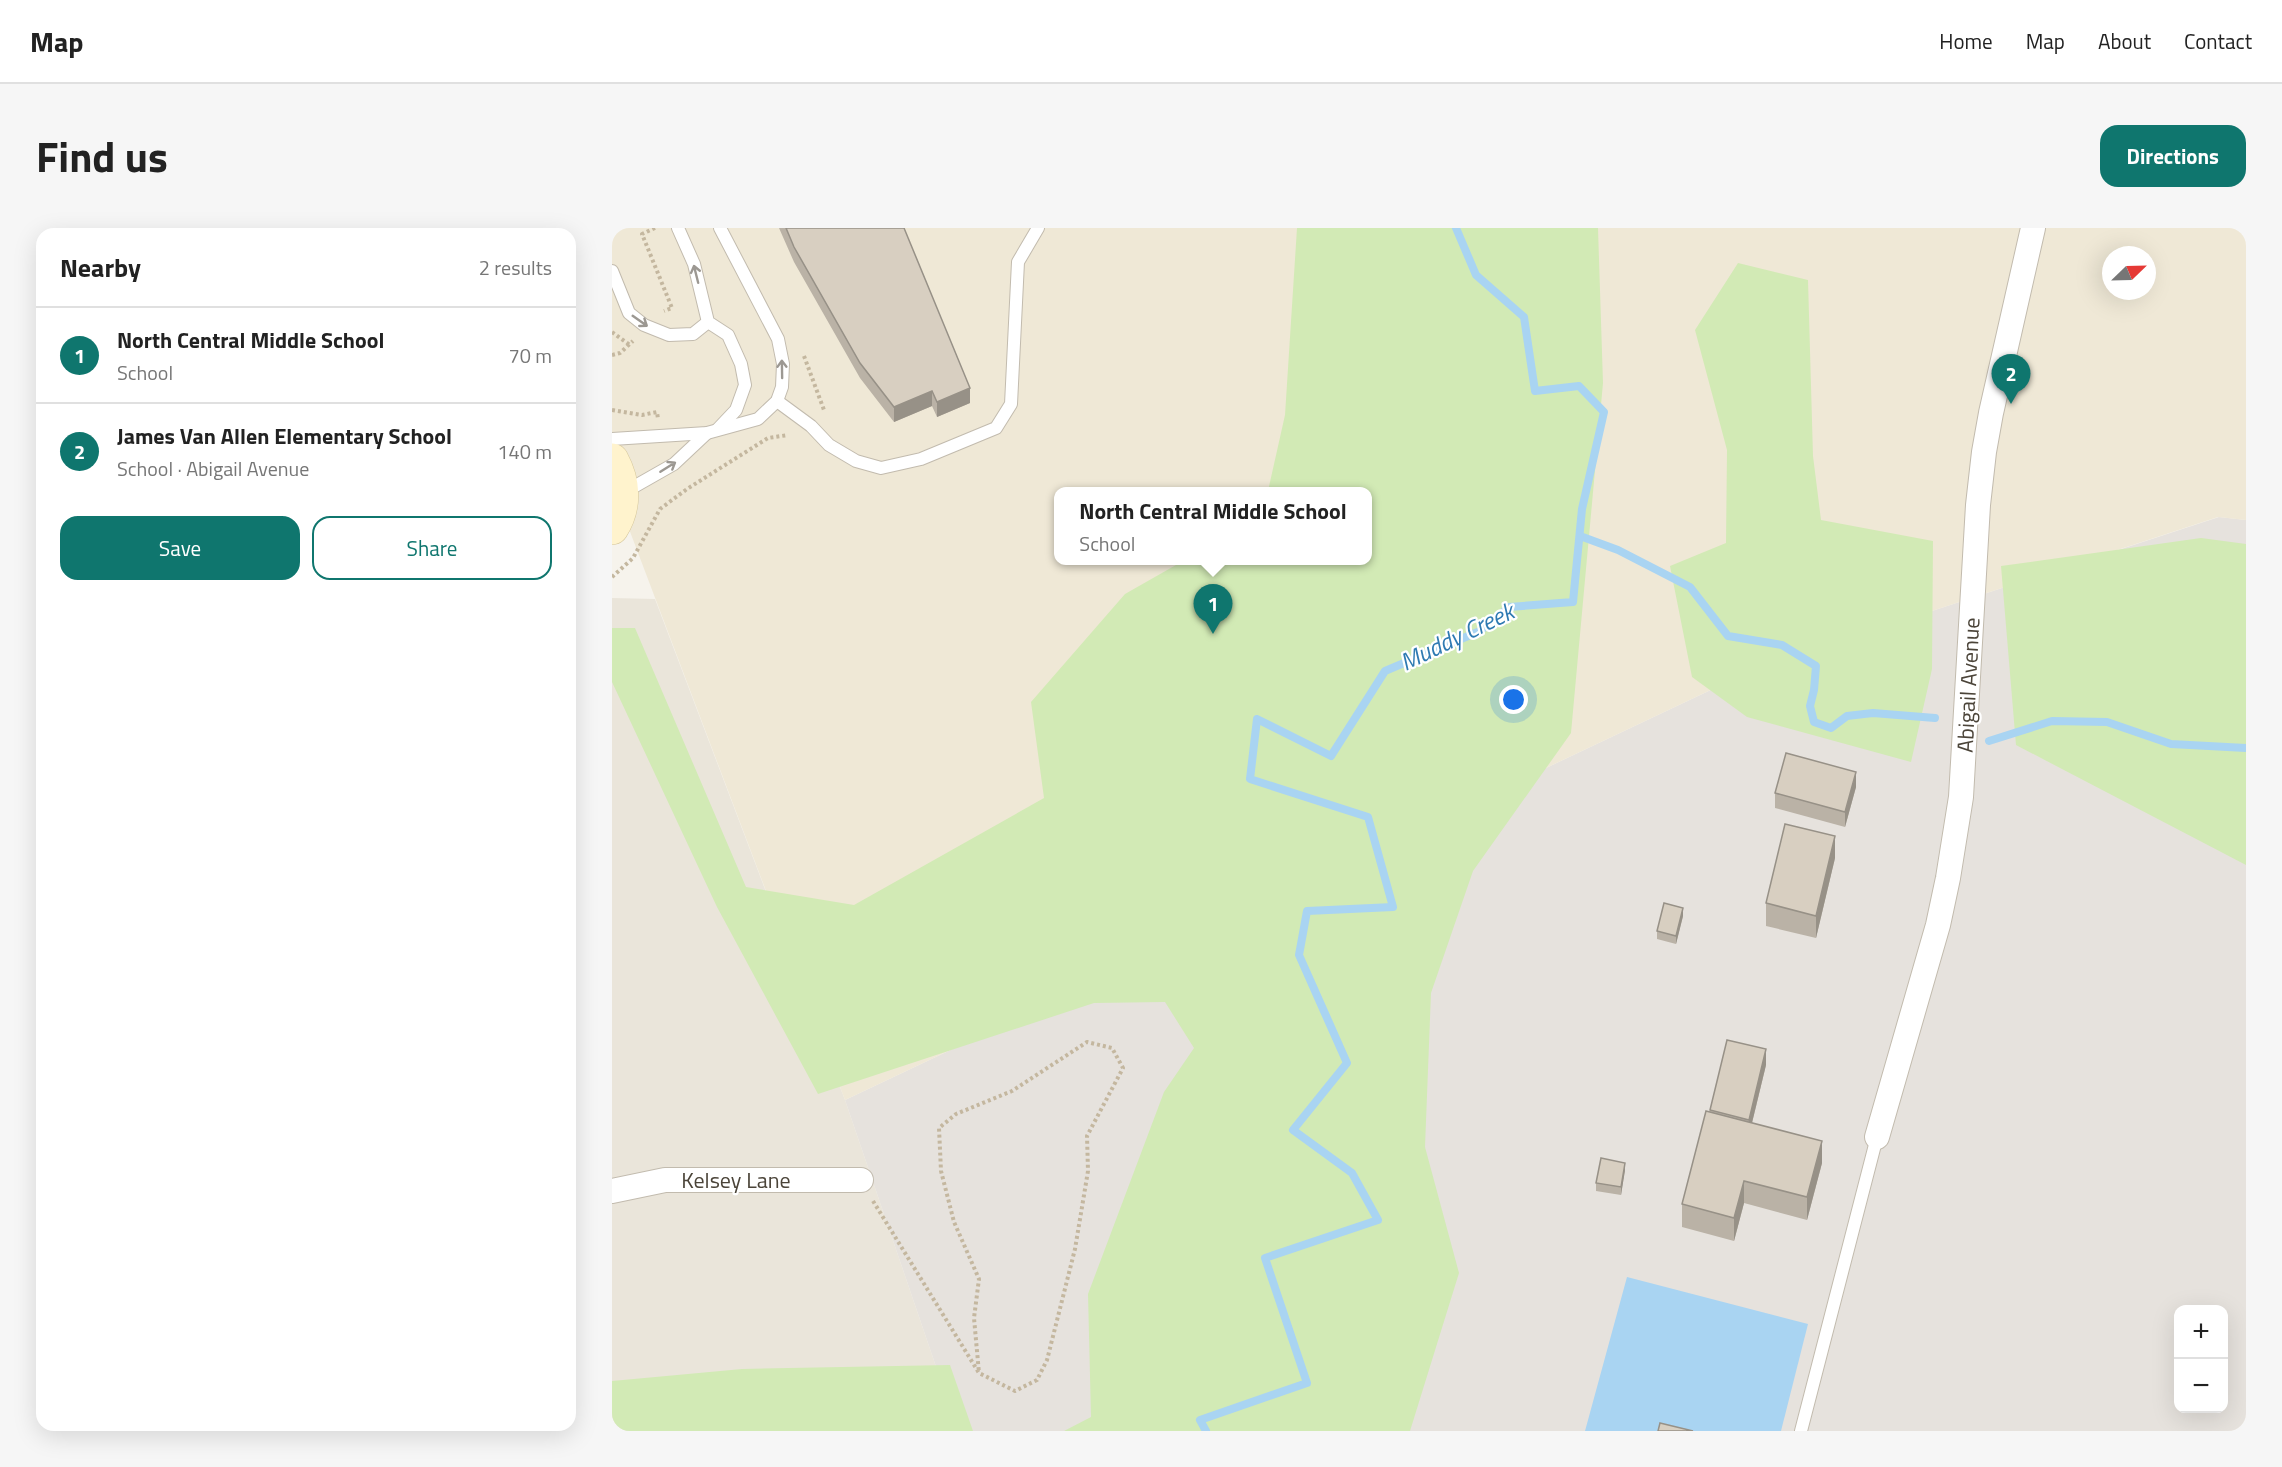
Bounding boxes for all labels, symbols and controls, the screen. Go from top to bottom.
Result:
text: Map [30,20,84,63]
text: Home [1939,25,1993,57]
text: Map [2026,25,2065,57]
text: About [2098,25,2151,57]
text: Contact [2184,25,2252,57]
text: Find us [36,124,168,188]
button: Directions [2100,125,2246,187]
north arrow [2102,246,2156,300]
text: Nearby [60,248,141,287]
text: 2 results [479,252,552,283]
one-way arrow [690,265,702,284]
one-way arrow [632,315,648,327]
text: North Central Middle School [117,323,384,357]
text: 1 [74,340,85,371]
text: 70 m [508,340,552,371]
pin: 2 [1992,354,2030,404]
text: School [117,357,173,388]
one-way arrow [777,359,788,379]
text: James Van Allen Elementary School [117,419,452,453]
text: 2 [74,436,85,467]
text: 140 m [497,436,552,467]
text: School · Abigail Avenue [117,453,309,484]
one-way arrow [659,460,676,473]
popup [1054,487,1372,565]
text: North Central Middle School [1079,494,1347,528]
button: Save [60,516,300,580]
button: Share [312,516,552,580]
text: School [1079,528,1135,559]
pin: 1 [1194,584,1232,634]
water label: Muddy Creek [1393,591,1523,679]
street label: Abigail Avenue [1947,617,1989,753]
your location [1499,685,1528,714]
street label: Kelsey Lane [681,1163,791,1197]
map controls [2174,1305,2228,1413]
button: + [2174,1305,2228,1359]
button: − [2174,1359,2228,1413]

